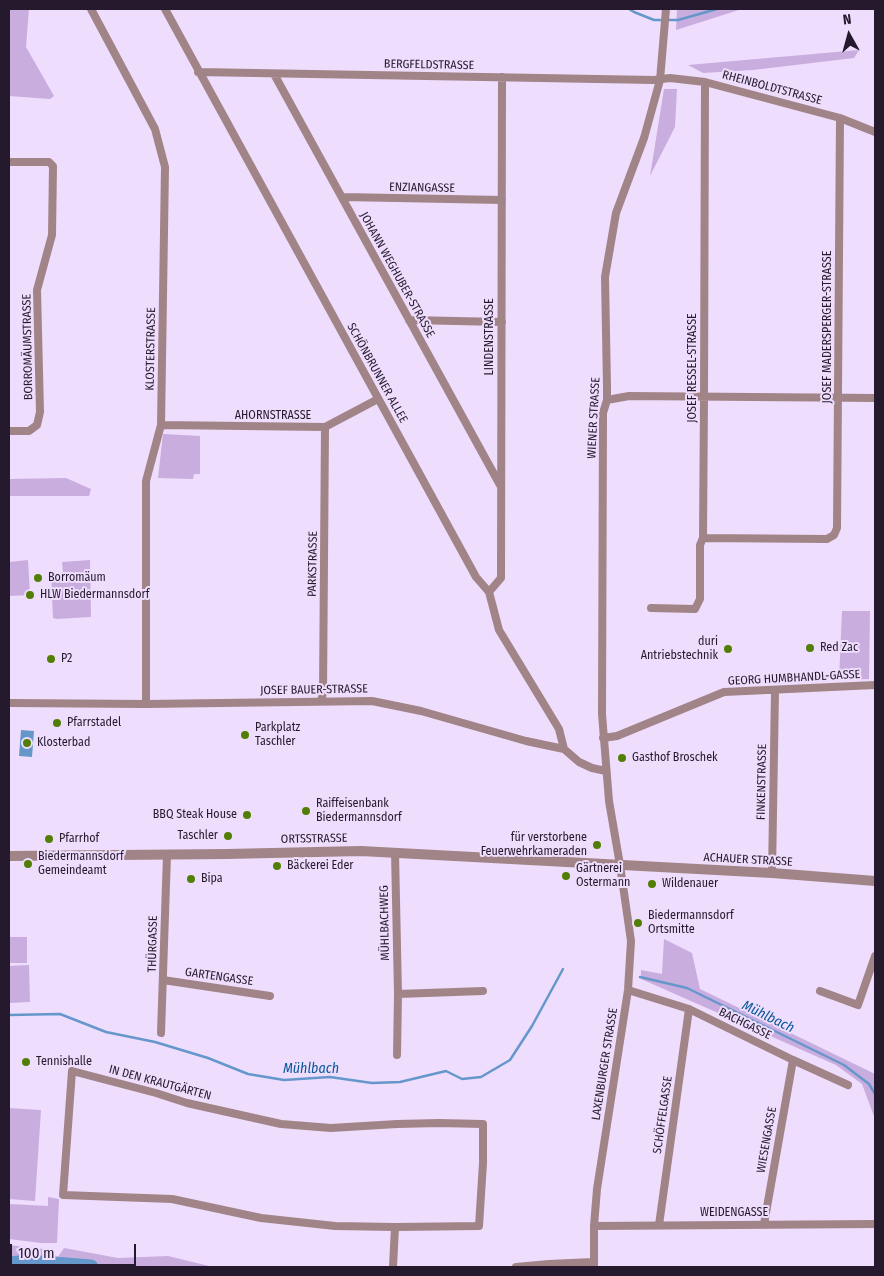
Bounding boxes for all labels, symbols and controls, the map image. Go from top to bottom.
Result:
north arrow [824,10,874,60]
text: N [842,11,852,29]
street label: BERGFELDSTRASSE [384,57,474,73]
street label: RHEINBOLDTSTRASSE [721,68,823,108]
street label: ENZIANGASSE [389,180,455,196]
street label: JOHANN WEGHUBER-STRASSE [356,210,438,340]
street label: JOSEF MADERSPERGER-STRASSE [821,251,835,403]
street label: BORROMÄUMSTRASSE [20,294,36,400]
street label: LINDENSTRASSE [483,298,497,376]
street label: KLOSTERSTRASSE [143,307,159,391]
street label: JOSEF RESSEL-STRASSE [686,313,700,423]
street label: SCHÖNBRUNNER ALLEE [344,321,410,425]
street label: WIENER STRASSE [585,377,603,459]
street label: AHORNSTRASSE [235,409,311,423]
street label: PARKSTRASSE [305,531,321,597]
place label: Borromäum [48,571,106,585]
marker: Borromäum [32,572,44,584]
place label: HLW Biedermannsdorf [40,588,149,602]
marker: HLW Biedermannsdorf [24,589,36,601]
place label: duri Antriebstechnik [641,635,718,663]
place label: Red Zac [820,641,858,655]
marker: Red Zac [804,642,816,654]
marker: duri Antriebstechnik [722,643,734,655]
place label: P2 [61,652,72,666]
marker: P2 [45,653,57,665]
street label: GEORG HUMBHANDL-GASSE [728,667,860,689]
street label: JOSEF BAUER-STRASSE [260,682,368,698]
place label: Pfarrstadel [67,716,121,730]
marker: Pfarrstadel [51,717,63,729]
place label: Parkplatz Taschler [255,721,300,749]
marker: Parkplatz Taschler [239,729,251,741]
place label: Klosterbad [37,736,90,750]
marker: Klosterbad [21,737,33,749]
street label: FINKENSTRASSE [754,744,770,820]
place label: Gasthof Broschek [632,751,718,765]
marker: Gasthof Broschek [616,752,628,764]
place label: Raiffeisenbank Biedermannsdorf [316,797,402,825]
marker: Raiffeisenbank Biedermannsdorf [300,805,312,817]
place label: BBQ Steak House [153,808,237,822]
marker: BBQ Steak House [241,809,253,821]
place label: Taschler [177,829,218,843]
marker: Taschler [222,830,234,842]
street label: ORTSSTRASSE [281,831,347,847]
place label: für verstorbene Feuerwehrkameraden [481,831,587,859]
place label: Pfarrhof [59,832,99,846]
marker: Pfarrhof [43,833,55,845]
marker: für verstorbene Feuerwehrkameraden [591,839,603,851]
place label: Biedermannsdorf Gemeindeamt [38,850,124,878]
street label: ACHAUER STRASSE [703,850,793,870]
marker: Biedermannsdorf Gemeindeamt [22,858,34,870]
place label: Bäckerei Eder [287,859,354,873]
marker: Bäckerei Eder [271,860,283,872]
place label: Gärtnerei Ostermann [576,862,630,890]
marker: Gärtnerei Ostermann [560,870,572,882]
place label: Bipa [201,872,223,886]
marker: Bipa [185,873,197,885]
place label: Wildenauer [662,877,718,891]
marker: Wildenauer [646,878,658,890]
street label: MÜHLBACHWEG [377,885,393,961]
place label: Biedermannsdorf Ortsmitte [648,909,734,937]
street label: THÜRGASSE [145,915,161,973]
marker: Biedermannsdorf Ortsmitte [632,917,644,929]
street label: GARTENGASSE [184,965,254,989]
water label: Mühlbach [739,997,797,1037]
street label: BACHGASSE [716,1005,774,1043]
street label: LAXENBURGER STRASSE [589,1007,621,1121]
place label: Tennishalle [36,1055,92,1069]
marker: Tennishalle [20,1056,32,1068]
water label: Mühlbach [283,1061,339,1077]
street label: IN DEN KRAUTGÄRTEN [107,1062,213,1104]
street label: SCHÖFFELGASSE [650,1075,676,1155]
street label: WIESENGASSE [754,1106,780,1174]
street label: WEIDENGASSE [700,1206,768,1220]
scale bar [12,1234,139,1266]
text: 100 m [18,1244,55,1262]

